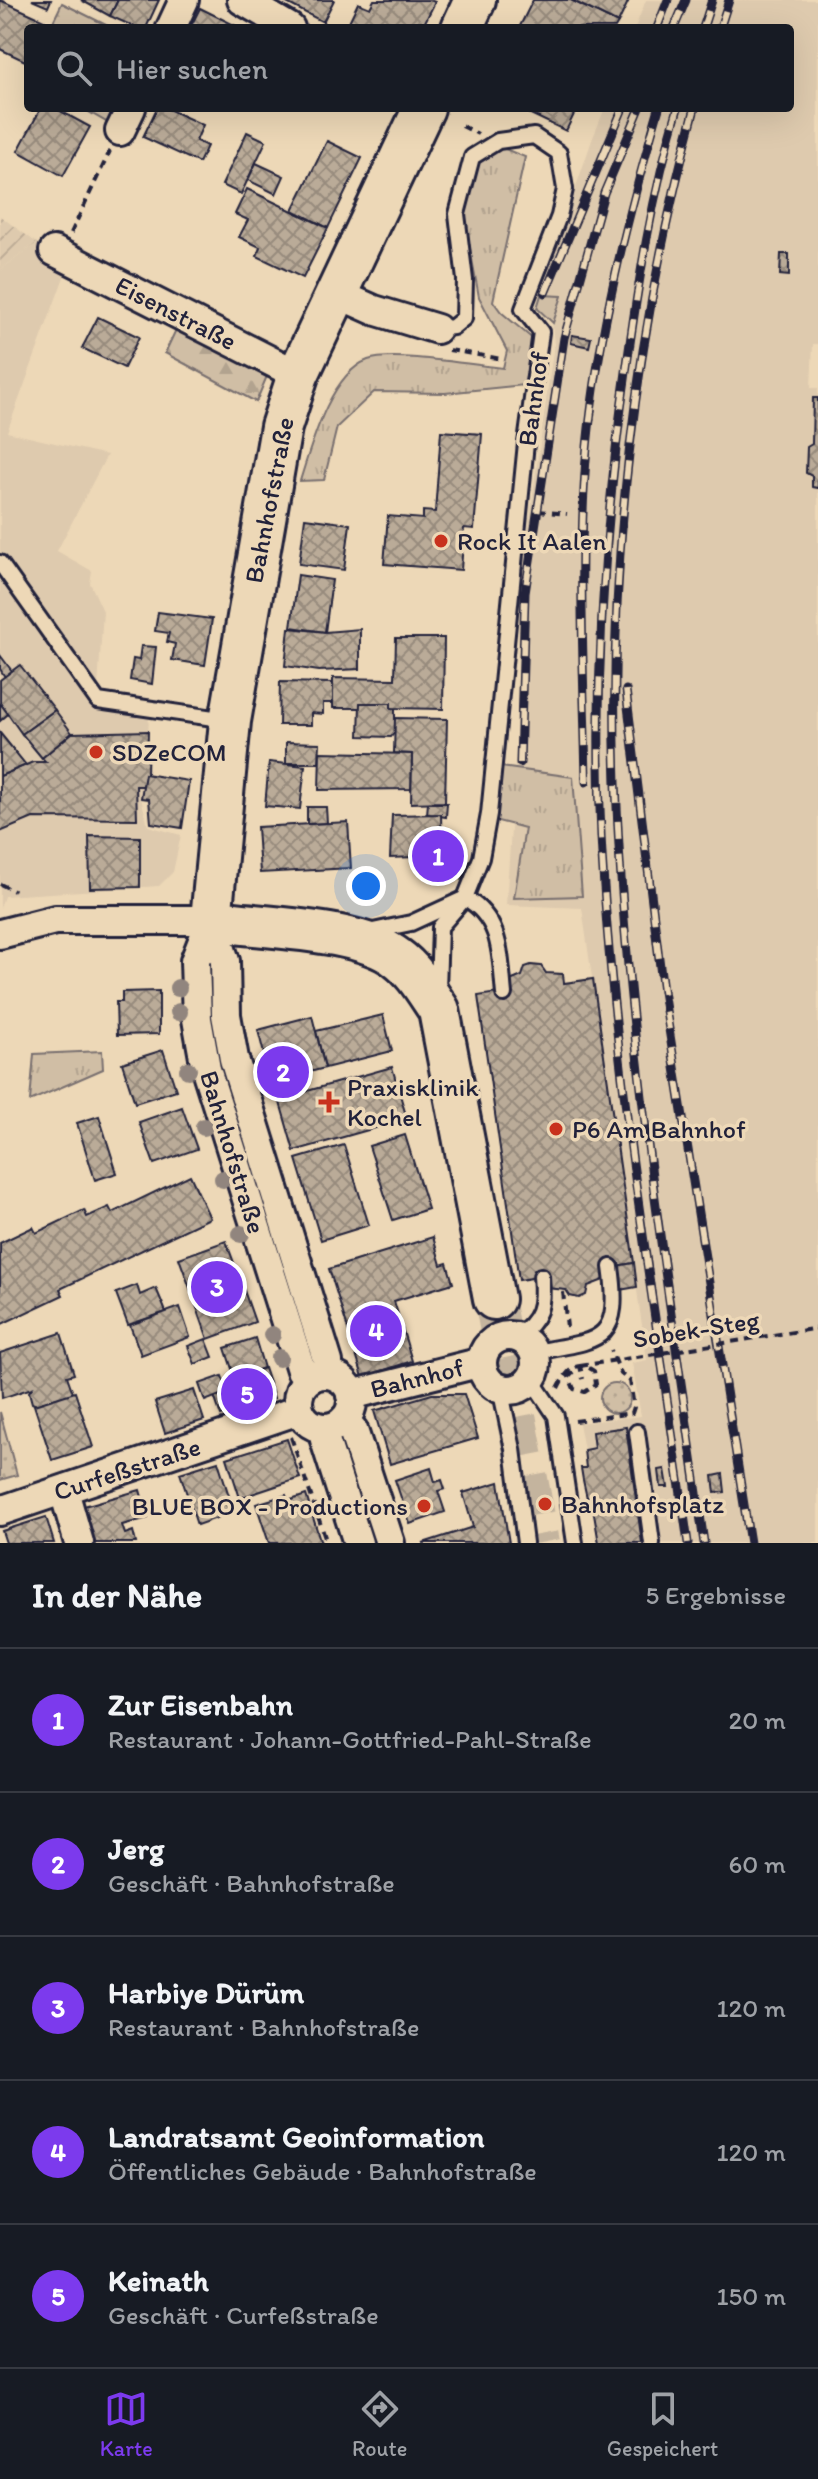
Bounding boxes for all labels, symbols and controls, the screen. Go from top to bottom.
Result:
search box [24,24,794,112]
icon: search [52,46,96,90]
text: Hier suchen [116,50,268,87]
street label: Eisenstraße [110,269,242,357]
street label: Bahnhof [511,350,555,448]
street label: Bahnhofstraße [237,414,301,586]
place label: Rock It Aalen [457,525,606,557]
marker: Rock It Aalen [432,532,450,550]
place label: SDZeCOM [112,736,227,768]
marker: SDZeCOM [87,743,105,761]
pin: 1 [412,826,464,886]
your location [346,866,386,906]
pin: 2 [257,1042,309,1102]
street label: Bahnhofstraße [193,1067,273,1237]
place label: Praxisklinik Kochel [347,1071,479,1133]
marker: Praxisklinik Kochel [318,1091,340,1113]
place label: P6 Am Bahnhof [572,1113,746,1145]
marker: P6 Am Bahnhof [547,1120,565,1138]
pin: 3 [191,1257,243,1317]
pin: 4 [350,1301,402,1361]
street label: Sobek-Steg [630,1303,762,1355]
street label: Bahnhof [367,1351,467,1405]
pin: 5 [221,1364,273,1424]
street label: Curfeßstraße [50,1430,204,1508]
place label: Bahnhofsplatz [561,1488,724,1520]
place label: BLUE BOX - Productions [132,1490,408,1522]
marker: Bahnhofsplatz [536,1495,554,1513]
marker: BLUE BOX - Productions [415,1497,433,1515]
text: In der Nähe [32,1575,202,1616]
text: 5 Ergebnisse [646,1579,786,1611]
text: Zur Eisenbahn [108,1686,293,1723]
text: 1 [52,1704,64,1736]
text: 20 m [729,1704,786,1736]
text: Restaurant · Johann-Gottfried-Pahl-Straße [108,1723,592,1755]
text: Jerg [108,1830,164,1867]
text: 2 [51,1848,65,1880]
text: 60 m [729,1848,786,1880]
text: Geschäft · Bahnhofstraße [108,1867,395,1899]
text: Harbiye Dürüm [108,1974,304,2011]
text: 3 [51,1992,65,2024]
text: 120 m [717,1992,786,2024]
text: Restaurant · Bahnhofstraße [108,2011,419,2043]
text: Landratsamt Geoinformation [108,2118,485,2155]
text: 4 [50,2136,66,2168]
text: 120 m [717,2136,786,2168]
text: Öffentliches Gebäude · Bahnhofstraße [108,2155,537,2187]
text: Keinath [108,2262,209,2299]
text: 5 [51,2280,65,2312]
text: 150 m [717,2280,786,2312]
text: Geschäft · Curfeßstraße [108,2299,379,2331]
tab: Karte [100,2387,153,2462]
tab: Route [352,2387,407,2462]
tab: Gespeichert [607,2387,718,2462]

